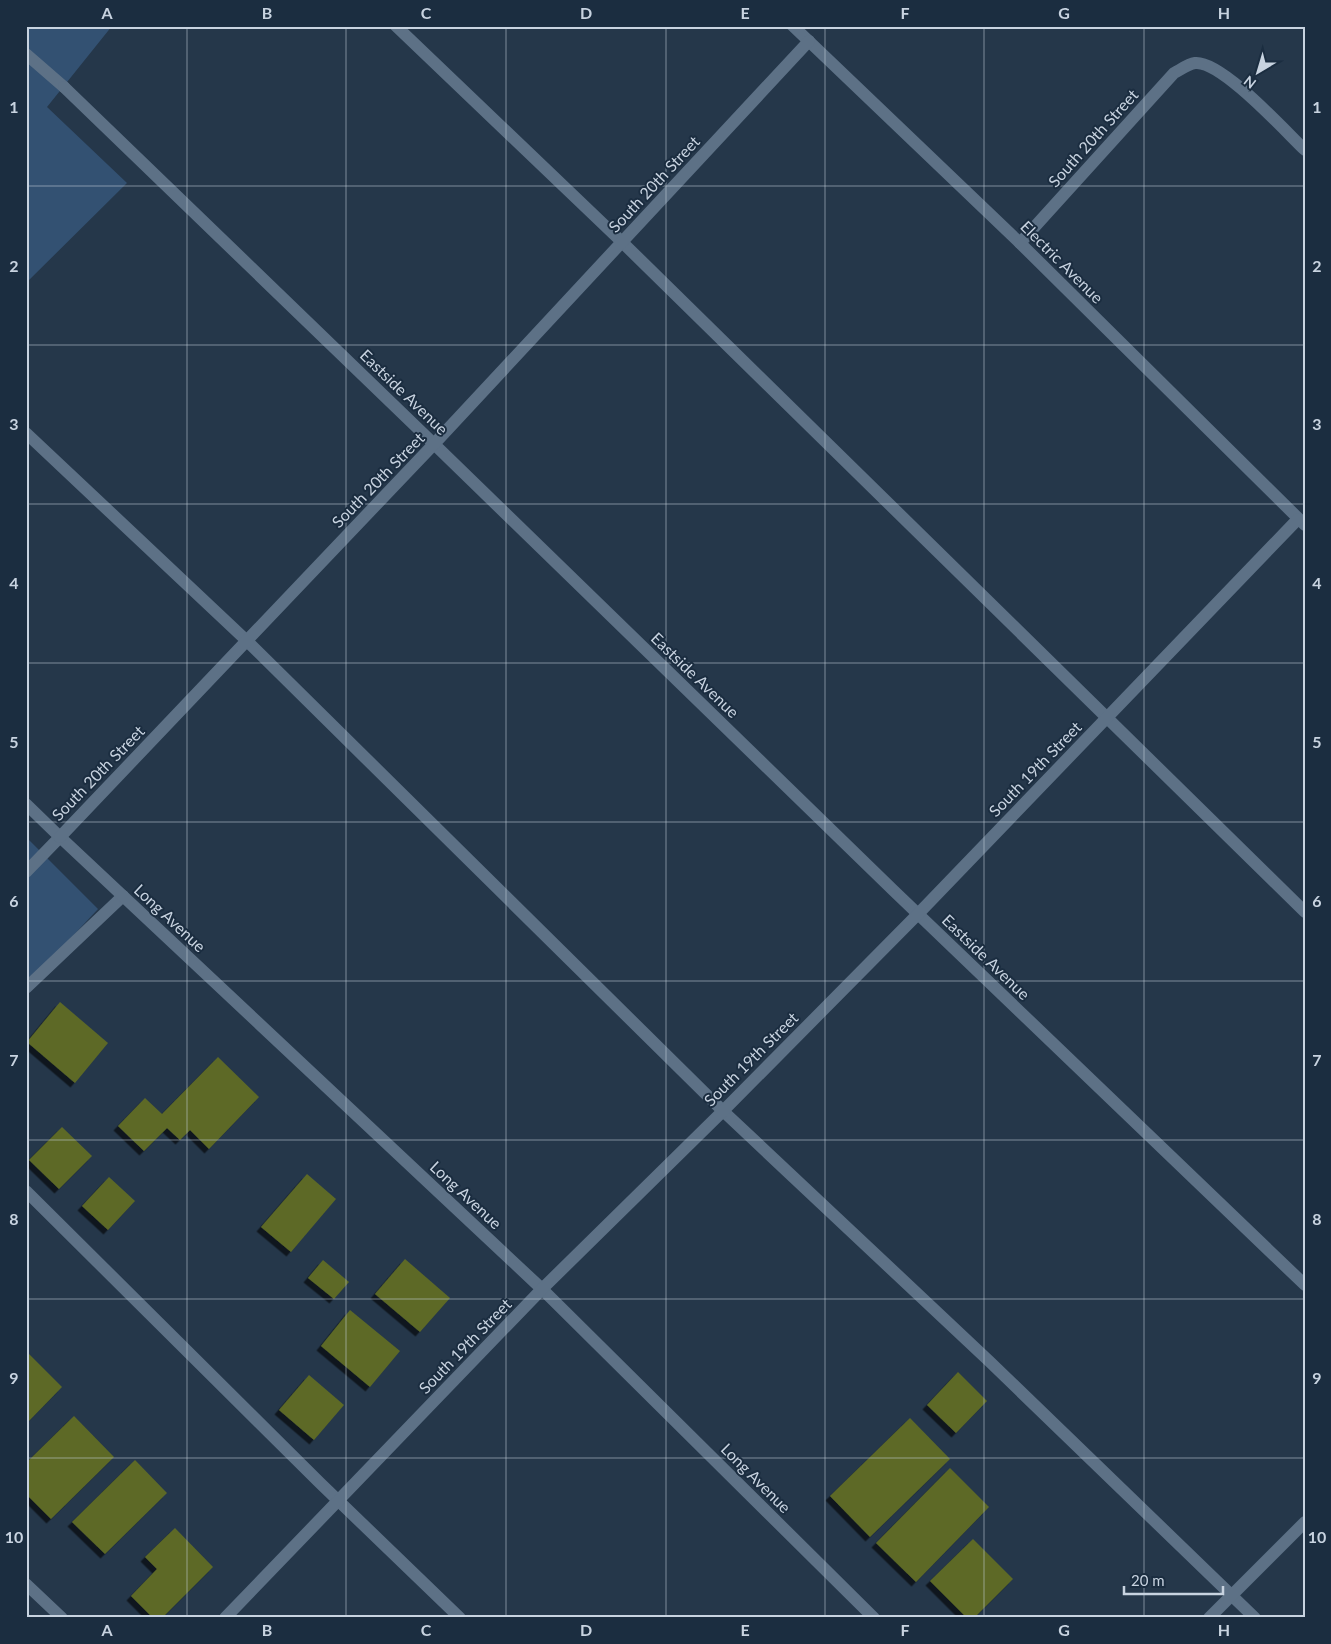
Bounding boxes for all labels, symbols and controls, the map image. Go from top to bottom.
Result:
text: A [100,3,113,22]
text: B [262,3,272,22]
text: C [421,3,432,22]
text: D [580,3,592,22]
text: E [740,3,750,22]
text: F [900,3,910,22]
text: G [1058,3,1070,22]
text: H [1218,3,1230,22]
north arrow [1234,48,1284,98]
text: N [1240,73,1259,93]
street label: South 20th Street [1044,85,1142,190]
text: 1 [9,97,19,116]
text: 1 [1312,97,1322,116]
street label: South 20th Street [604,131,703,236]
street label: Electric Avenue [1017,217,1107,307]
text: 2 [9,256,19,275]
text: 2 [1312,256,1322,275]
street label: Eastside Avenue [357,345,452,438]
text: 3 [9,414,19,433]
text: 3 [1312,414,1322,433]
street label: South 20th Street [327,428,428,531]
text: 4 [9,573,19,592]
text: 4 [1312,573,1322,592]
street label: Eastside Avenue [648,628,743,721]
street label: South 19th Street [984,717,1085,820]
street label: South 20th Street [47,721,148,824]
text: 5 [9,732,19,751]
text: 5 [1312,732,1322,751]
street label: Long Avenue [131,880,210,955]
text: 6 [9,891,19,910]
text: 6 [1312,891,1322,910]
street label: Eastside Avenue [939,910,1034,1003]
street label: South 19th Street [700,1008,802,1110]
text: 7 [9,1050,19,1069]
text: 7 [1312,1050,1322,1069]
street label: Long Avenue [427,1157,506,1232]
text: 8 [9,1209,19,1228]
text: 8 [1312,1209,1322,1228]
street label: South 19th Street [414,1294,515,1397]
text: 9 [9,1368,19,1387]
text: 9 [1312,1368,1322,1387]
street label: Long Avenue [718,1439,795,1516]
text: 10 [5,1527,23,1546]
text: 10 [1308,1527,1326,1546]
scale bar [1124,1564,1222,1596]
text: 20 m [1131,1571,1165,1589]
text: A [100,1620,113,1639]
text: B [262,1620,272,1639]
text: C [421,1620,432,1639]
text: D [580,1620,592,1639]
text: E [740,1620,750,1639]
text: F [900,1620,910,1639]
text: G [1058,1620,1070,1639]
text: H [1218,1620,1230,1639]

